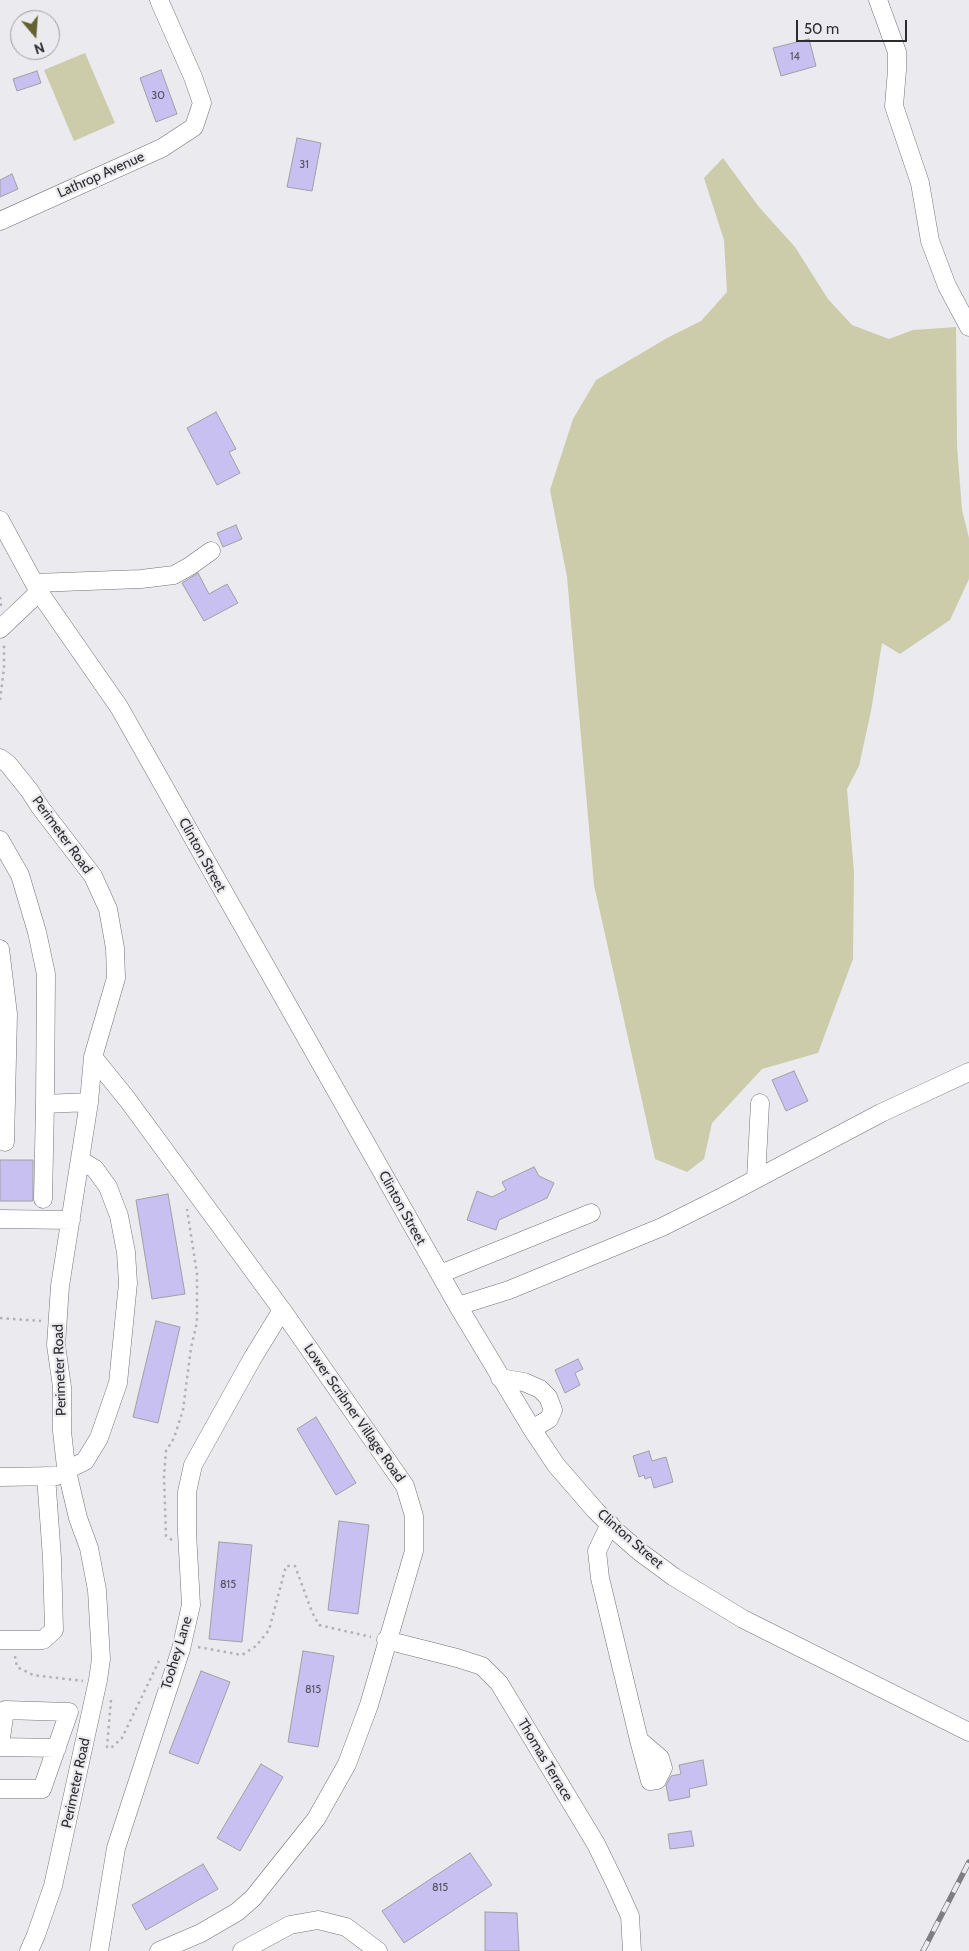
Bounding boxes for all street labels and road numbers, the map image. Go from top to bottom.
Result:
street label: Lathrop Avenue [55,148,147,202]
street label: Perimeter Road [28,793,96,877]
street label: Clinton Street [175,815,229,895]
street label: Clinton Street [375,1168,429,1248]
street label: Perimeter Road [50,1324,70,1416]
street label: Lower Scribner Village Road [300,1341,408,1485]
street label: Clinton Street [594,1506,666,1572]
street label: Toohey Lane [158,1614,196,1692]
street label: Thomas Terrace [514,1716,576,1804]
street label: Perimeter Road [58,1736,94,1830]

